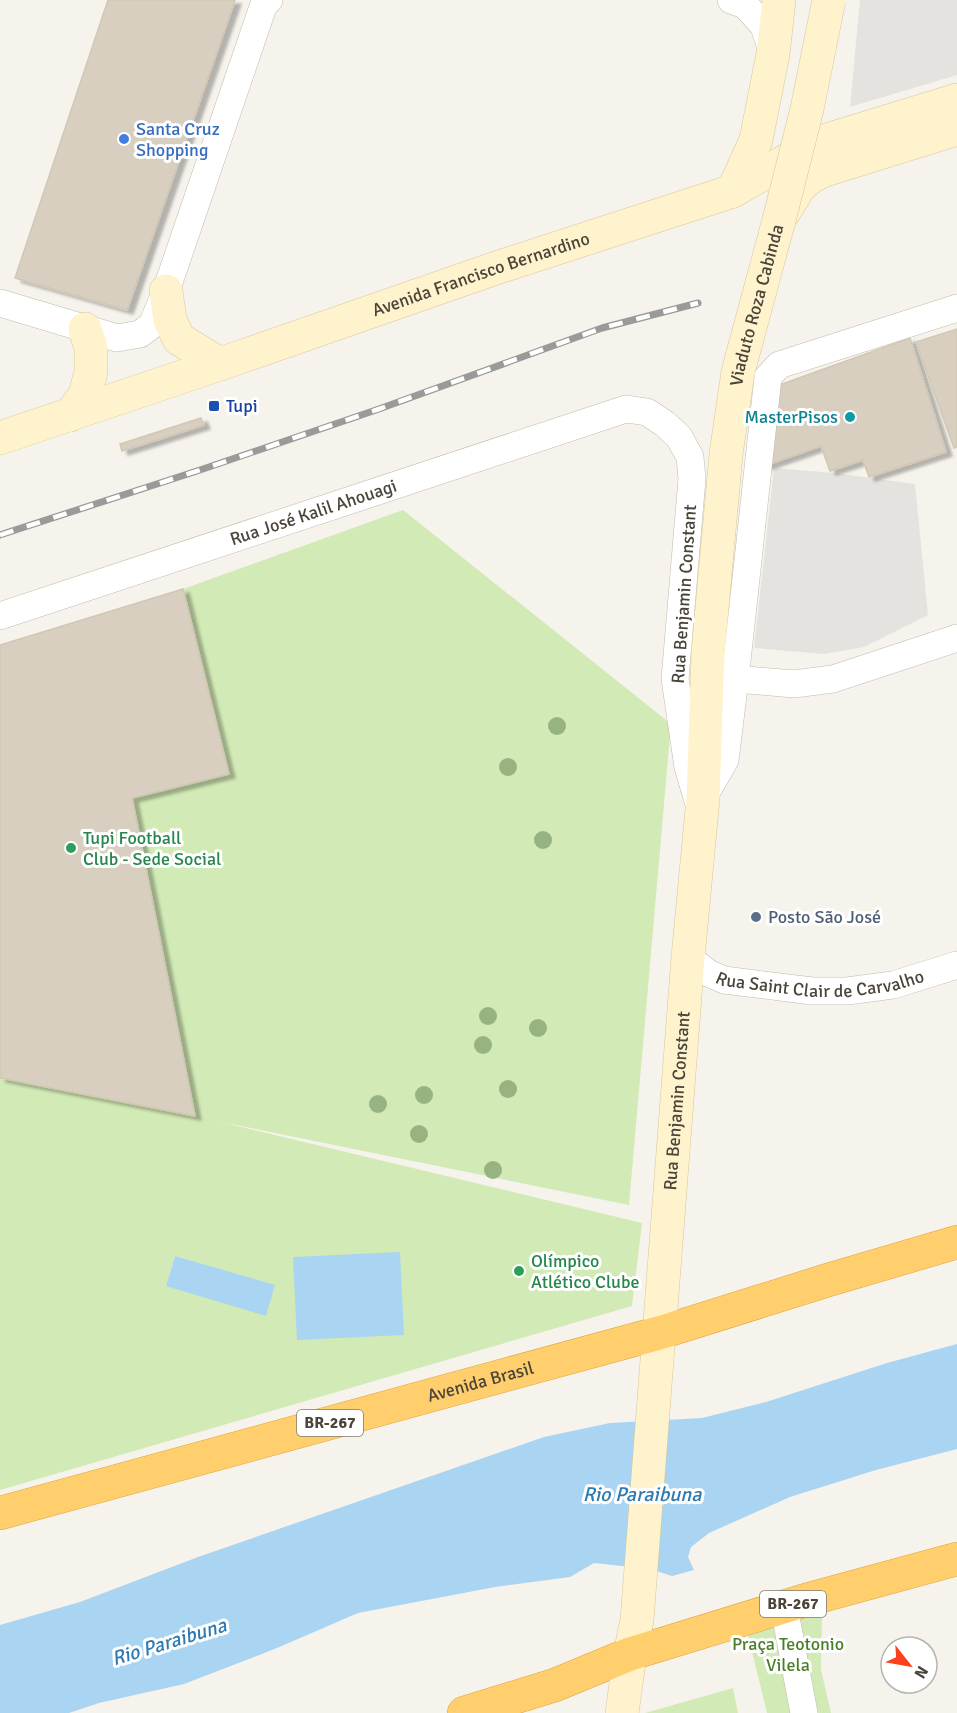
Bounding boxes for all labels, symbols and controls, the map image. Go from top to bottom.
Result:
place label: Santa Cruz Shopping [136,118,220,161]
marker: Santa Cruz Shopping [117,132,131,146]
street label: Viaduto Roza Cabinda [725,222,788,388]
street label: Avenida Francisco Bernardino [369,227,592,321]
place label: Tupi [226,395,258,417]
marker: Tupi [207,399,221,413]
place label: MasterPisos [744,406,838,428]
marker: MasterPisos [843,410,857,424]
street label: Rua José Kalil Ahouagi [227,475,400,550]
street label: Rua Benjamin Constant [667,504,701,684]
place label: Tupi Football Club - Sede Social [83,827,221,870]
marker: Tupi Football Club - Sede Social [64,841,78,855]
place label: Posto São José [768,906,881,928]
marker: Posto São José [749,910,763,924]
street label: Rua Saint Clair de Carvalho [712,965,927,1002]
street label: Rua Benjamin Constant [659,1010,695,1191]
place label: Olímpico Atlético Clube [531,1250,639,1293]
marker: Olímpico Atlético Clube [512,1264,526,1278]
street label: Avenida Brasil [425,1357,536,1407]
road number: BR-267 [297,1410,363,1436]
water label: Rio Paraibuna [583,1482,702,1507]
road number: BR-267 [760,1591,826,1617]
water label: Rio Paraibuna [109,1612,230,1671]
park label: Praça Teotonio Vilela [732,1633,844,1676]
north arrow [879,1635,939,1695]
text: N [910,1662,932,1682]

